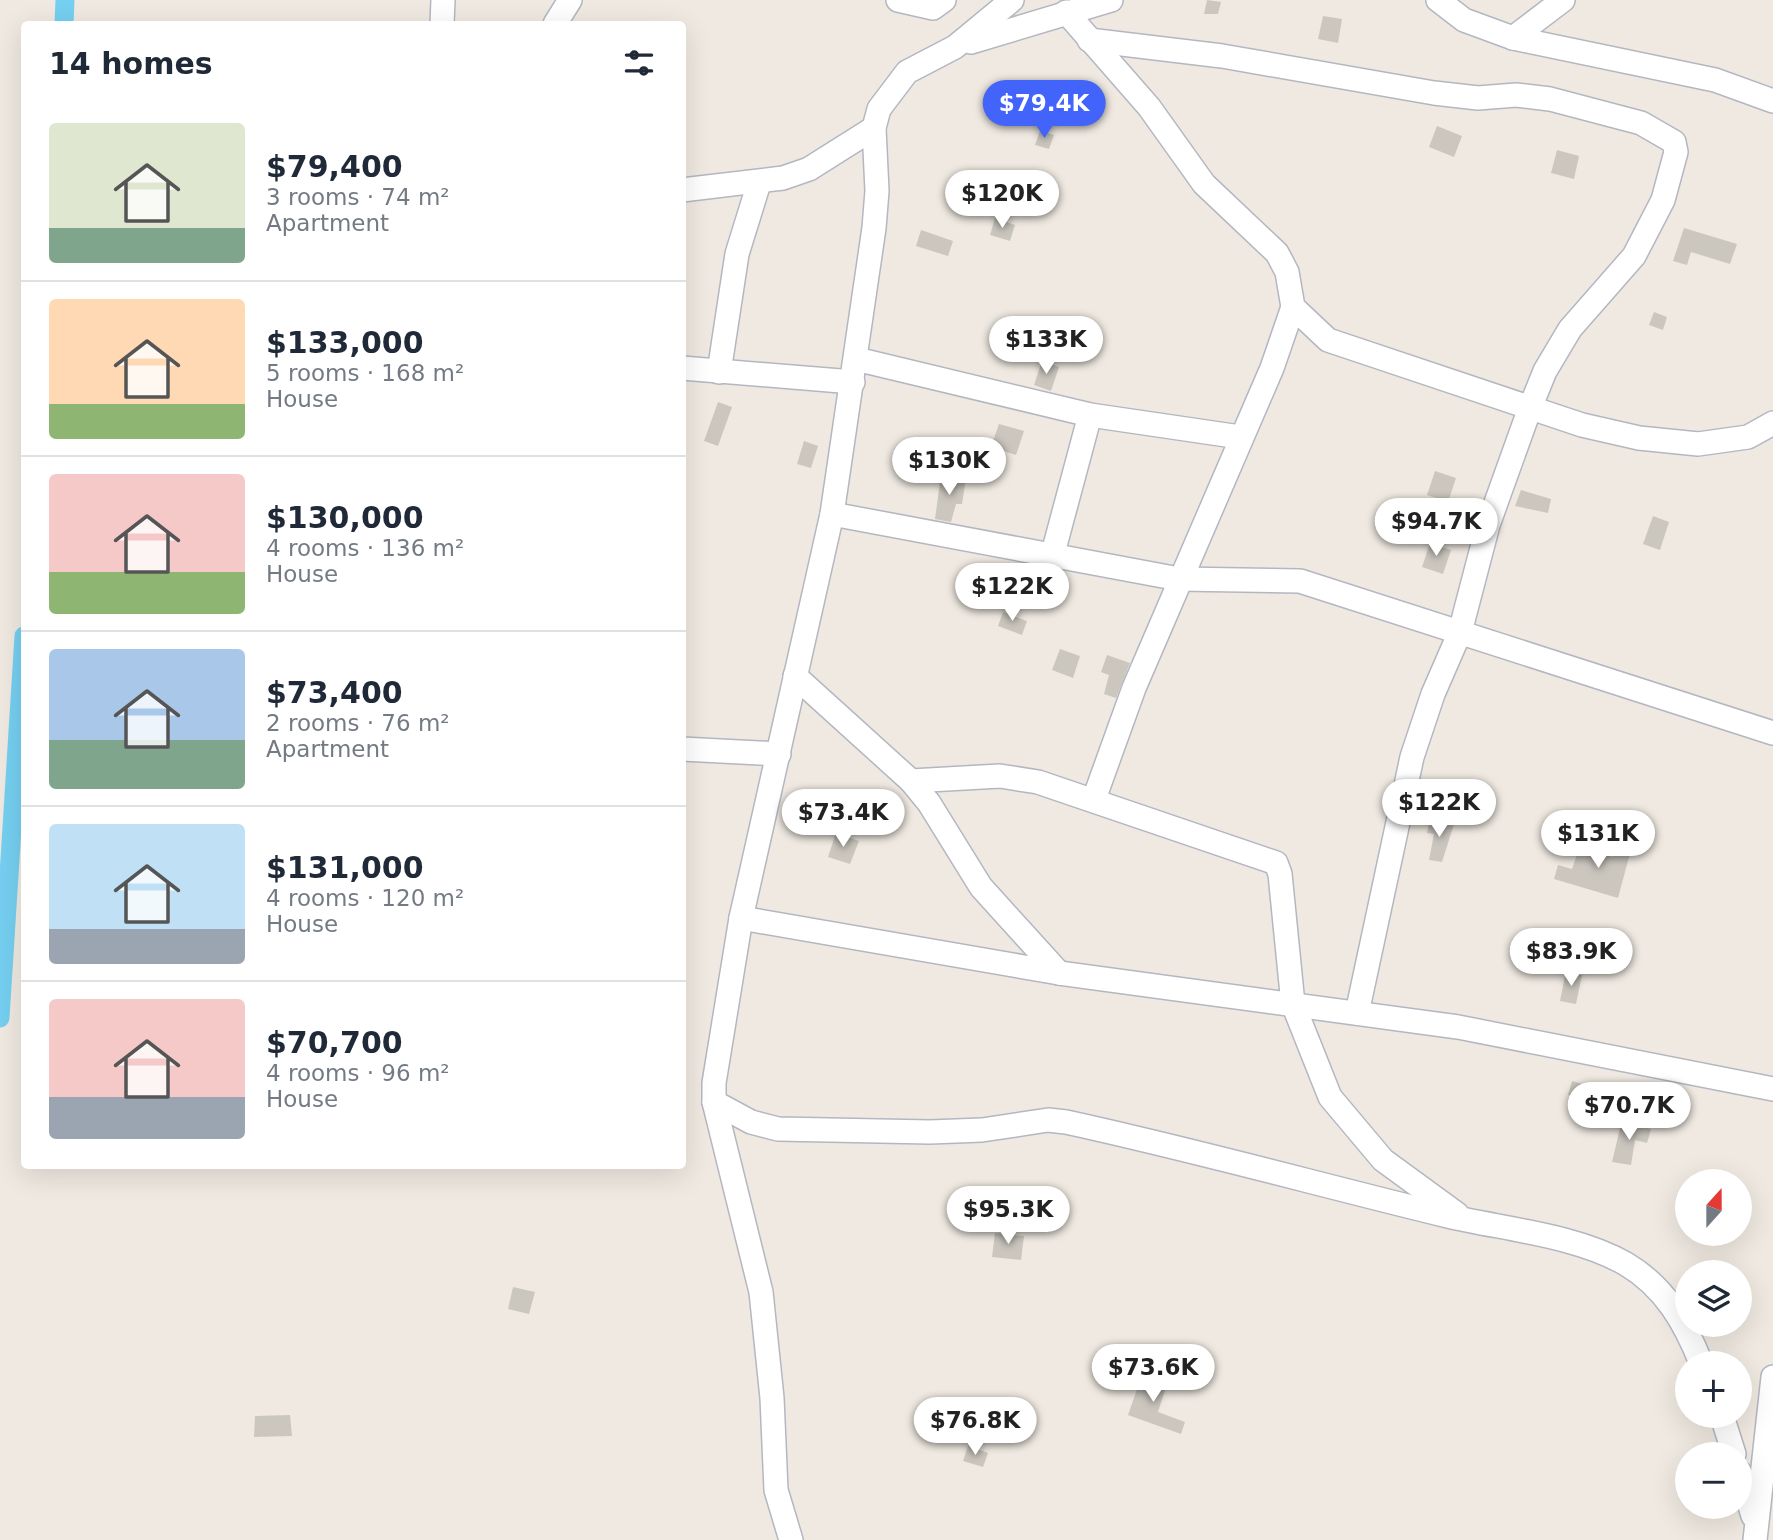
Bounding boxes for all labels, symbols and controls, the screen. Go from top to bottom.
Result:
icon: filters [620,44,658,82]
text: 14 homes [49,46,213,81]
pin: $79.4K [987,80,1101,140]
text: $79.4K [999,90,1089,116]
text: $79,400 [266,149,403,184]
icon: home [105,151,189,235]
pin: $120K [953,170,1051,230]
text: $120K [961,180,1043,206]
text: 3 rooms · 74 m² [266,184,450,210]
text: Apartment [266,210,389,236]
pin: $133K [997,316,1095,376]
text: $133,000 [266,325,424,360]
text: $133K [1005,326,1087,352]
icon: home [105,327,189,411]
text: 5 rooms · 168 m² [266,360,464,386]
text: House [266,386,338,412]
pin: $130K [900,438,998,497]
text: $130K [908,447,990,473]
pin: $94.7K [1379,498,1493,558]
text: $130,000 [266,500,424,535]
icon: home [105,502,189,586]
text: $94.7K [1391,508,1481,534]
text: 4 rooms · 136 m² [266,535,464,561]
text: House [266,561,338,587]
pin: $122K [963,564,1061,623]
text: $122K [971,573,1053,599]
text: $73,400 [266,675,403,710]
icon: home [105,677,189,761]
text: 2 rooms · 76 m² [266,710,450,736]
text: Apartment [266,736,389,762]
pin: $122K [1390,780,1488,839]
text: $122K [1398,789,1480,815]
pin: $73.4K [786,790,900,849]
text: $73.4K [798,799,888,825]
pin: $131K [1549,810,1647,870]
text: $131K [1557,820,1639,846]
text: $131,000 [266,850,424,885]
icon: home [105,852,189,936]
text: 4 rooms · 120 m² [266,885,464,911]
text: House [266,911,338,937]
pin: $83.9K [1514,928,1628,988]
text: $83.9K [1526,938,1616,964]
text: $70,700 [266,1025,403,1060]
icon: home [105,1027,189,1111]
text: 4 rooms · 96 m² [266,1060,450,1086]
pin: $70.7K [1572,1082,1686,1142]
text: House [266,1086,338,1112]
text: $70.7K [1584,1092,1674,1118]
north arrow [1675,1169,1752,1246]
map controls [1675,1169,1752,1519]
pin: $95.3K [951,1186,1065,1246]
text: $95.3K [963,1196,1053,1222]
button: layers [1675,1260,1752,1337]
pin: $73.6K [1096,1344,1210,1404]
button: + [1675,1351,1752,1428]
text: $73.6K [1108,1354,1198,1380]
pin: $76.8K [918,1398,1032,1457]
text: $76.8K [930,1407,1020,1433]
button: − [1675,1442,1752,1519]

